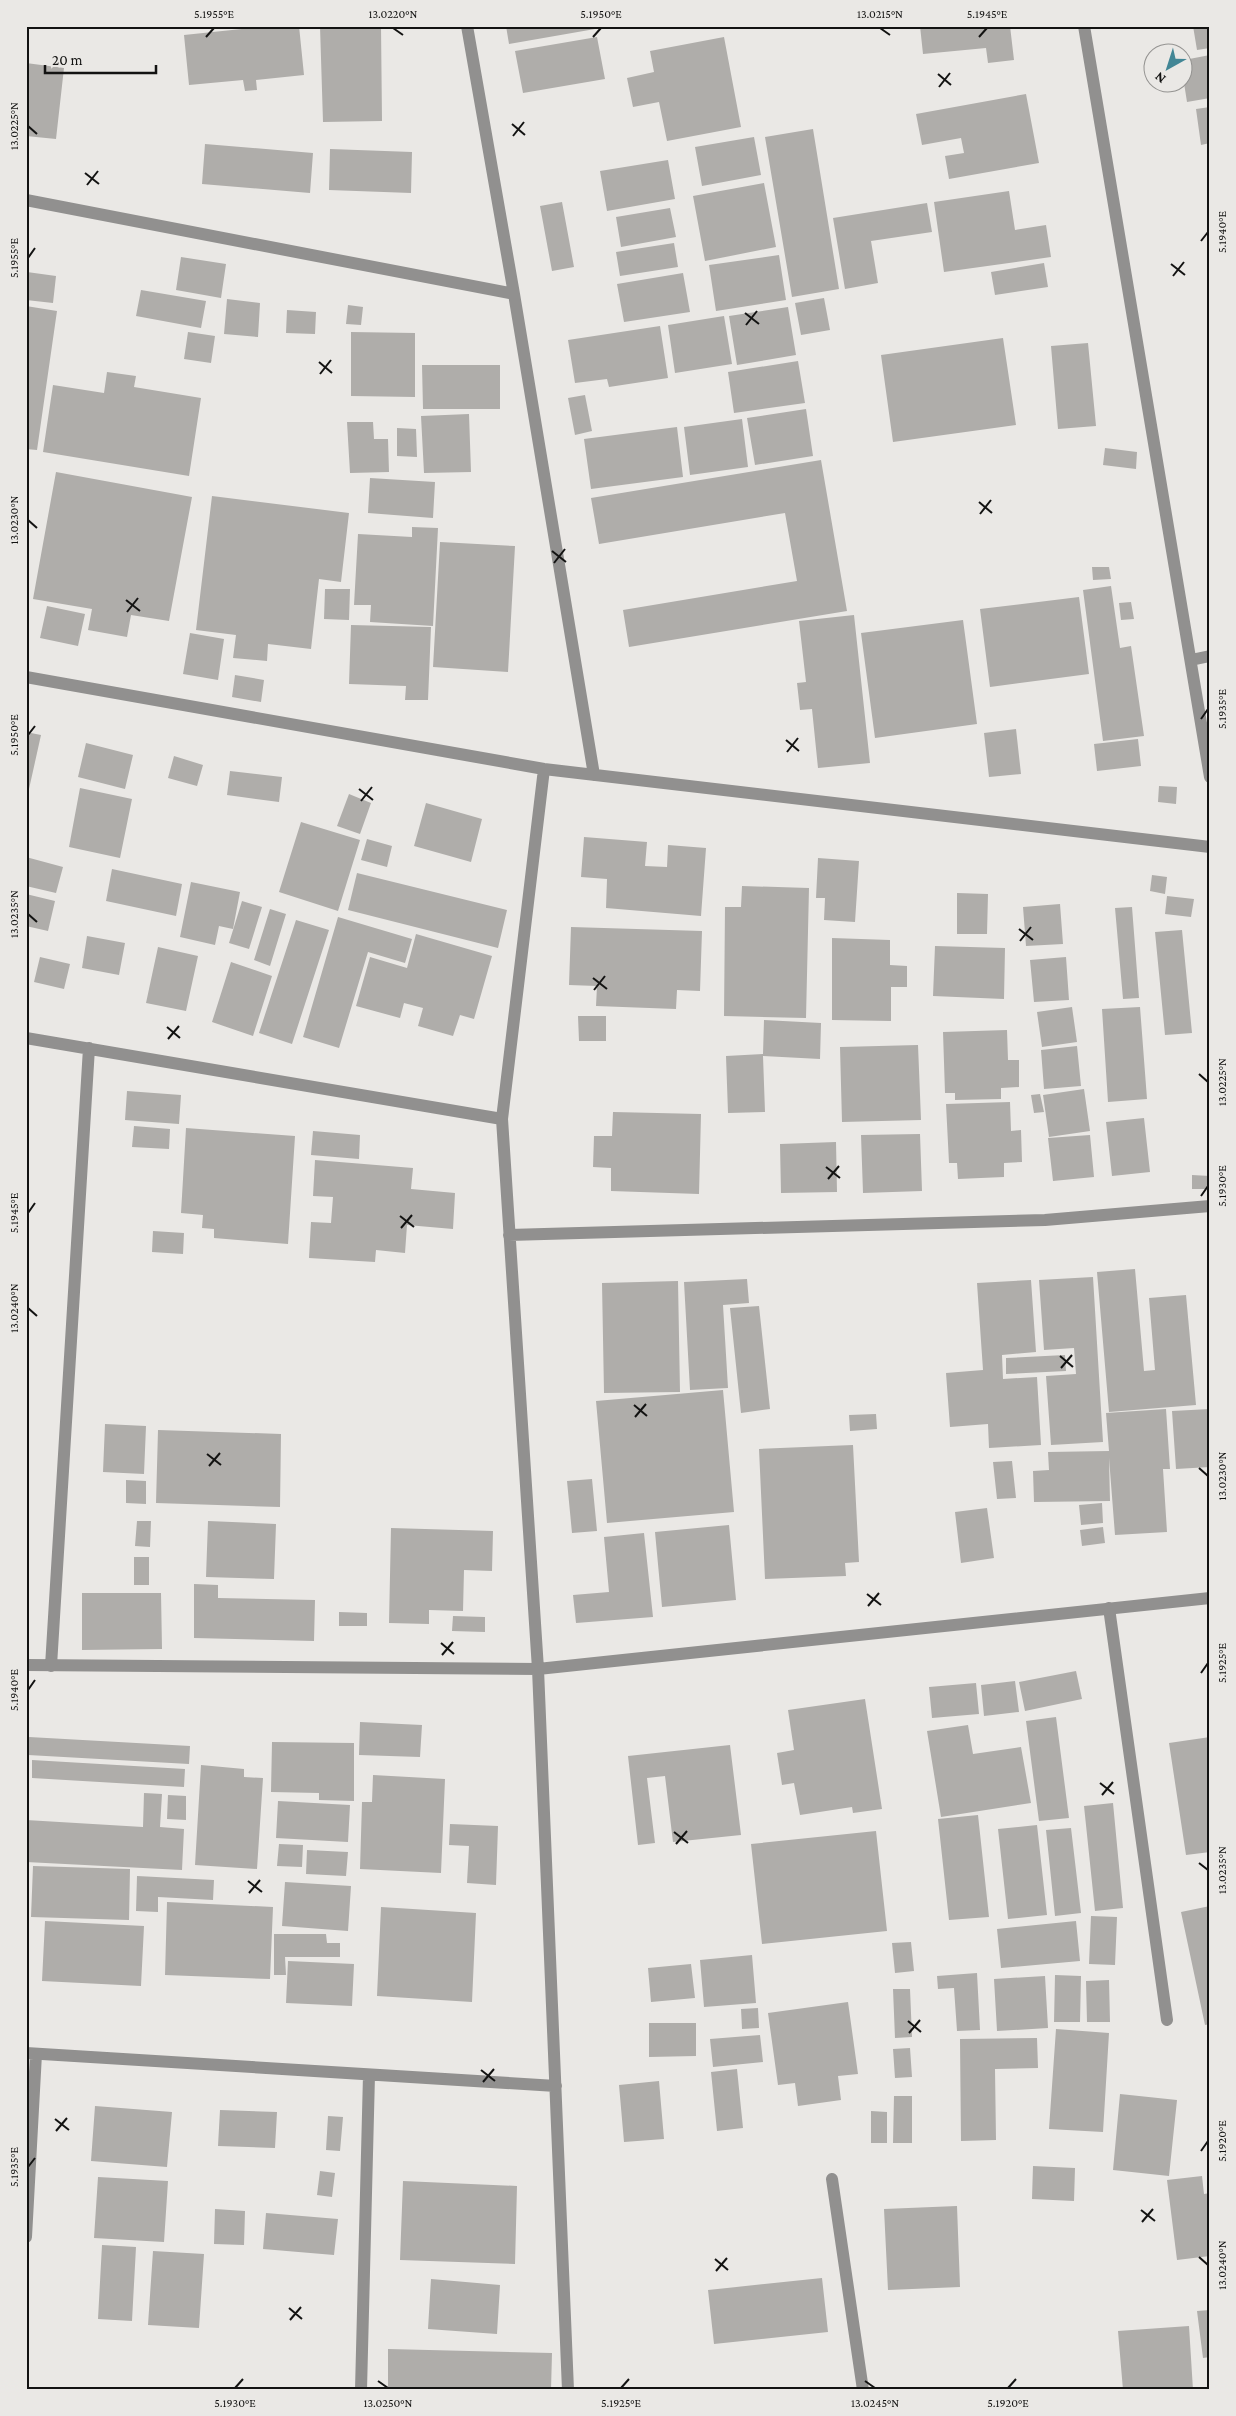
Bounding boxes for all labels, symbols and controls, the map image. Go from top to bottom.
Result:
text: 5.1955°E [194,7,235,21]
text: 13.0220°N [369,7,418,21]
text: 5.1950°E [580,7,622,21]
text: 13.0215°N [857,7,903,21]
text: 5.1945°E [967,7,1008,21]
scale bar [45,42,156,74]
north arrow [1144,42,1194,92]
text: 20 m [52,52,83,68]
text: N [1151,69,1169,87]
text: 13.0225°N [7,102,21,150]
text: 5.1940°E [1215,211,1229,253]
text: 5.1955°E [7,237,21,278]
text: 13.0230°N [7,495,21,545]
text: 5.1935°E [1215,688,1229,729]
text: 5.1950°E [7,714,21,756]
text: 13.0235°N [7,890,21,938]
text: 13.0225°N [1215,1058,1229,1106]
text: 5.1930°E [1215,1165,1229,1207]
text: 5.1945°E [7,1192,21,1233]
text: 13.0240°N [7,1283,21,1333]
text: 13.0230°N [1215,1451,1229,1501]
text: 5.1925°E [1215,1642,1229,1683]
text: 5.1940°E [7,1669,21,1711]
text: 13.0235°N [1215,1846,1229,1894]
text: 5.1920°E [1215,2120,1229,2162]
text: 5.1935°E [7,2146,21,2187]
text: 13.0240°N [1215,2240,1229,2290]
text: 5.1930°E [214,2396,256,2410]
text: 13.0250°N [364,2396,413,2410]
text: 5.1925°E [601,2396,642,2410]
text: 13.0245°N [851,2396,899,2410]
text: 5.1920°E [987,2396,1029,2410]

